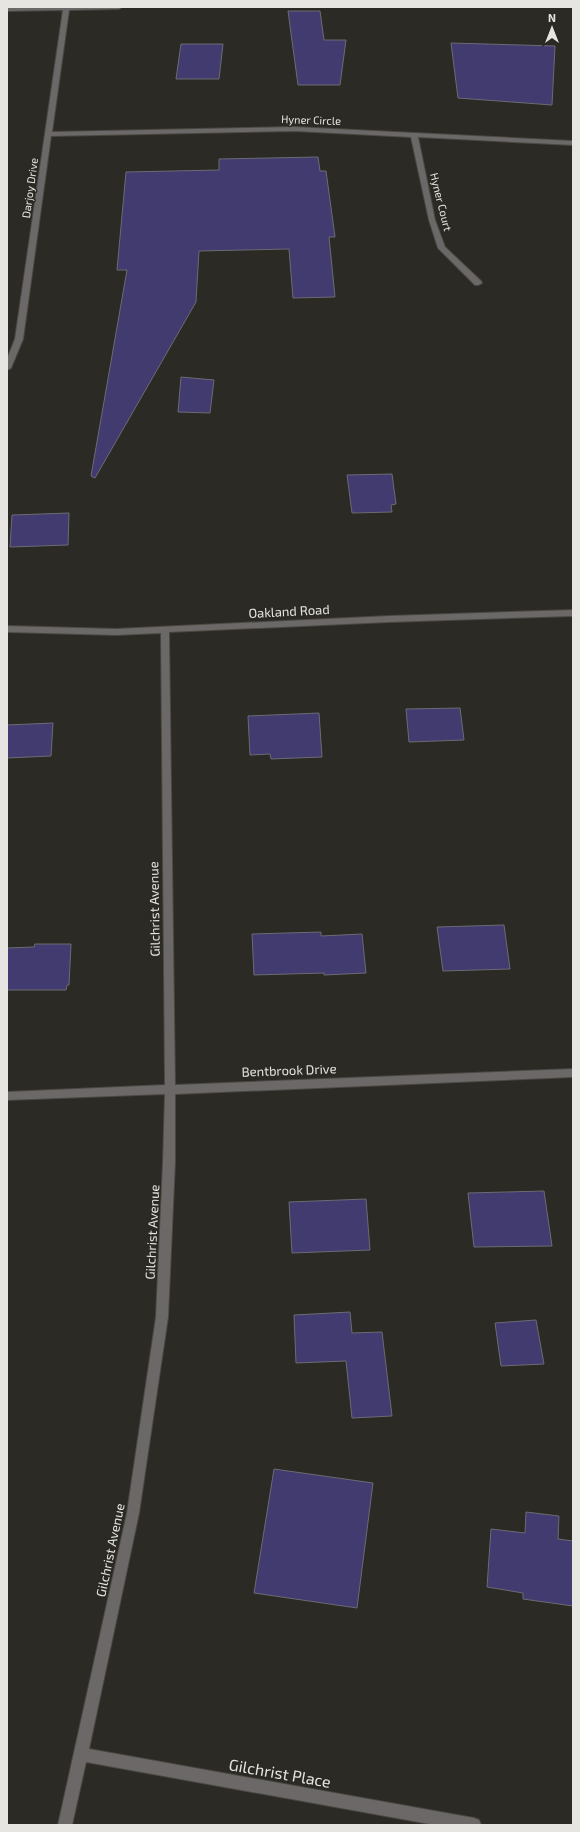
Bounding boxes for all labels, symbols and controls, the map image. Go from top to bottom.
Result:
north arrow [532,8,572,48]
text: N [548,11,556,24]
street label: Hyner Circle [281,112,341,127]
street label: Darjoy Drive [19,157,41,219]
street label: Hyner Court [428,171,455,232]
street label: Oakland Road [248,601,330,621]
street label: Gilchrist Avenue [145,861,163,957]
street label: Bentbrook Drive [241,1060,337,1080]
street label: Gilchrist Avenue [142,1184,162,1280]
street label: Gilchrist Avenue [92,1502,128,1598]
street label: Gilchrist Place [228,1754,333,1791]

